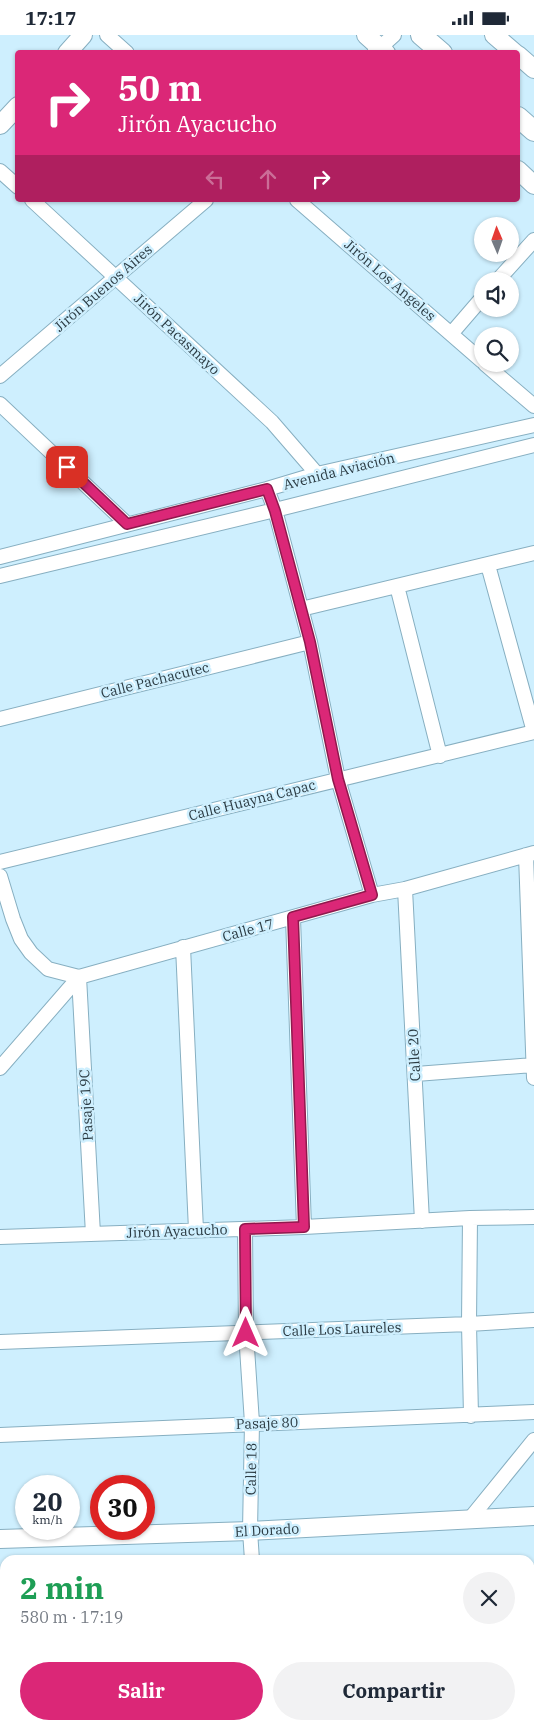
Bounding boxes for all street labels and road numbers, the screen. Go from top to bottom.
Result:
street label: Jirón Los Angeles [341,235,440,325]
street label: Jirón Buenos Aires [50,240,156,335]
street label: Jirón Pacasmayo [130,290,224,379]
street label: Avenida Aviación [281,448,397,494]
street label: Calle Pachacutec [99,658,211,702]
street label: Calle Huayna Capac [187,775,317,825]
street label: Calle 17 [220,915,276,945]
street label: Calle 20 [404,1028,424,1082]
street label: Pasaje 19C [75,1069,97,1141]
street label: Jirón Ayacucho [126,1220,228,1242]
street label: Calle Los Laureles [282,1318,402,1340]
street label: Pasaje 80 [235,1413,299,1433]
street label: Calle 18 [242,1443,260,1495]
street label: El Dorado [234,1519,300,1541]

